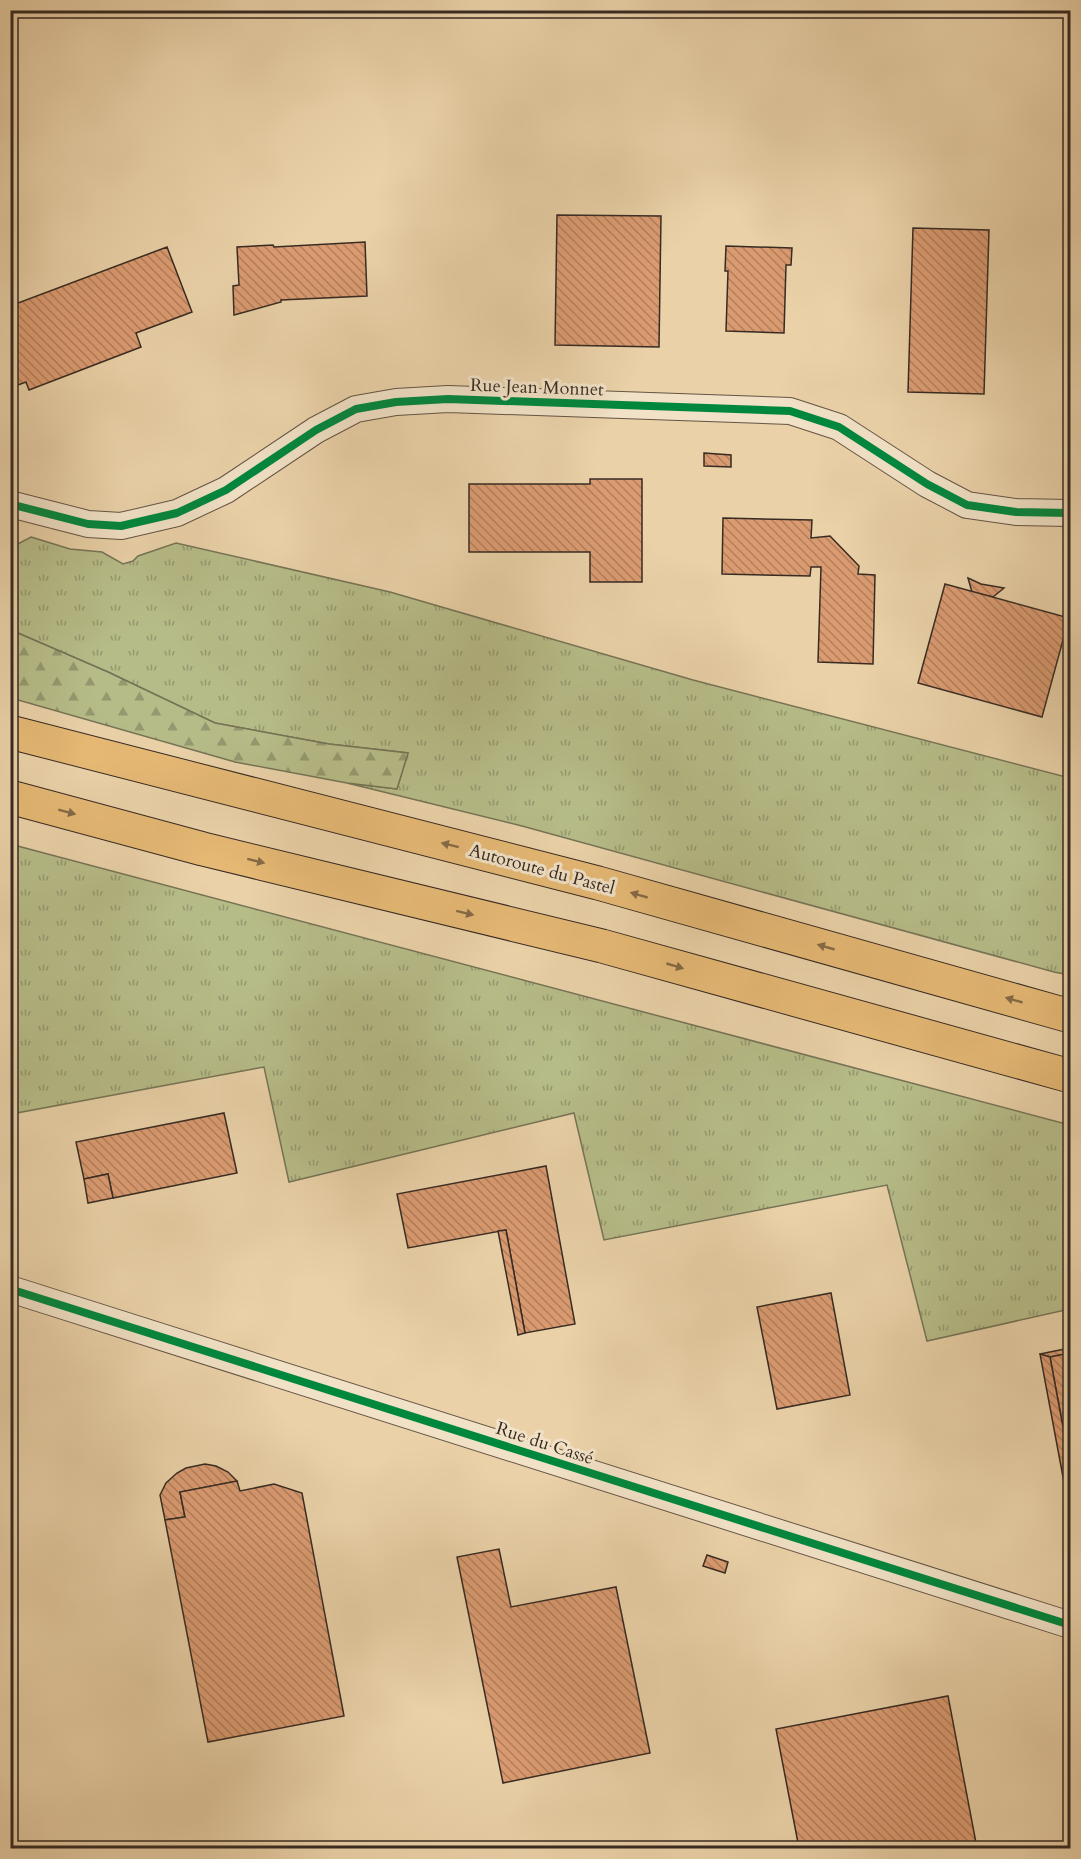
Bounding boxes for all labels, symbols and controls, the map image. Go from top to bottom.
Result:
street label: Rue Jean Monnet [470,373,604,402]
one-way arrow [58,808,76,817]
street label: Autoroute du Pastel [466,838,618,901]
one-way arrow [441,840,459,850]
one-way arrow [246,857,265,867]
one-way arrow [630,890,648,899]
one-way arrow [456,908,475,918]
one-way arrow [817,942,836,952]
one-way arrow [666,962,684,971]
one-way arrow [1005,995,1023,1004]
street label: Rue du Cassé [493,1416,597,1471]

